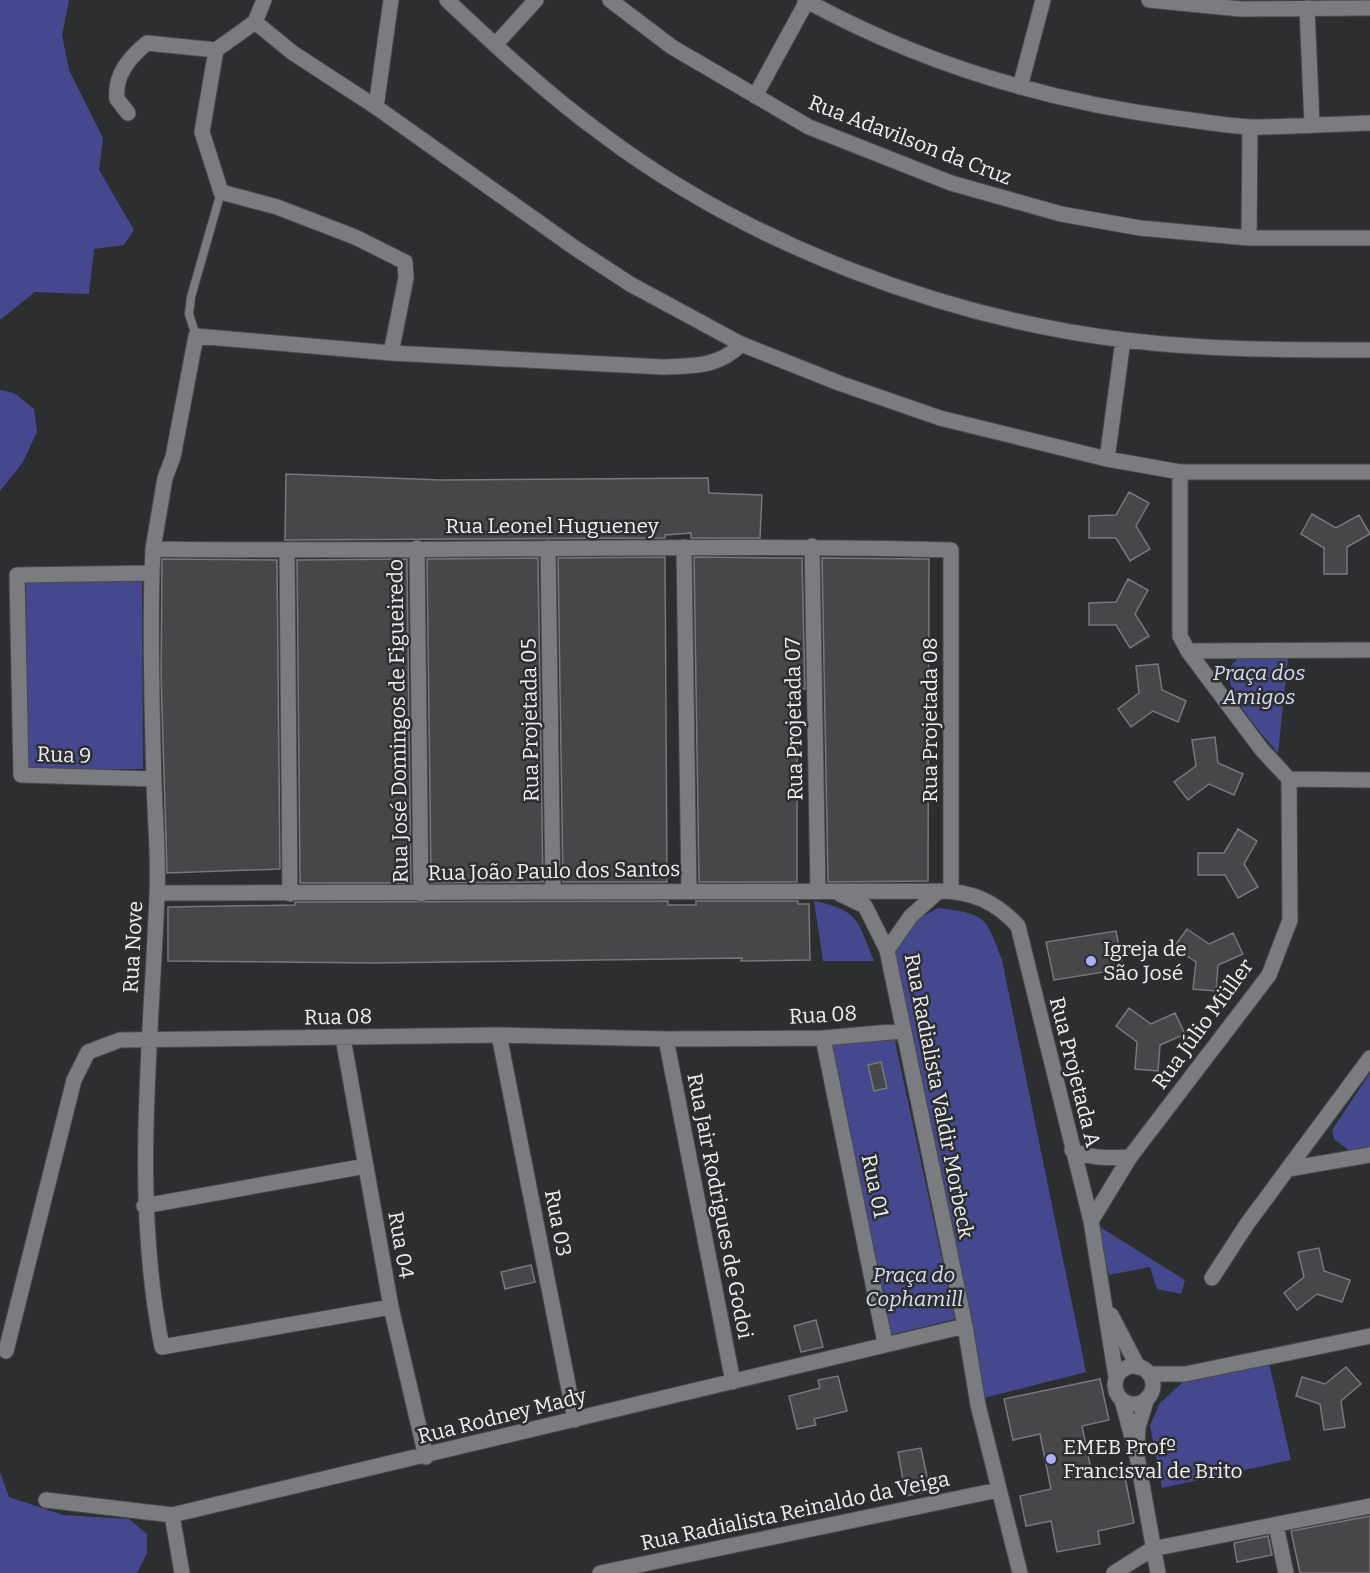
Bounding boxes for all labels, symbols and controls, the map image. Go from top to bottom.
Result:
street label: Rua Adavilson da Cruz [805,89,1015,191]
street label: Rua Leonel Hugueney [445,513,660,539]
street label: Rua José Domingos de Figueiredo [382,559,414,883]
street label: Rua Projetada 07 [780,637,808,801]
street label: Rua Projetada 08 [917,637,943,803]
street label: Rua Projetada 05 [516,638,544,802]
park label: Praça dos Amigos [1213,660,1305,710]
street label: Rua 9 [36,741,92,769]
street label: Rua João Paulo dos Santos [427,856,681,886]
street label: Rua Nove [118,900,148,994]
place label: Igreja de São José [1103,936,1187,986]
street label: Rua Radialista Valdir Morbeck [899,951,979,1241]
marker: Igreja de São José [1084,954,1098,968]
street label: Rua Júlio Müller [1147,954,1259,1094]
street label: Rua Projetada A [1044,994,1106,1150]
street label: Rua 08 [788,1000,858,1030]
street label: Rua 08 [304,1003,372,1031]
street label: Rua Jair Rodrigues de Godoi [681,1071,759,1341]
street label: Rua 01 [856,1152,894,1221]
street label: Rua 03 [539,1187,577,1259]
street label: Rua 04 [382,1209,420,1281]
park label: Praça do Cophamill [865,1262,963,1312]
street label: Rua Rodney Mady [415,1382,590,1450]
place label: EMEB Profº Francisval de Brito [1063,1434,1243,1484]
marker: EMEB Profº Francisval de Brito [1044,1452,1058,1466]
street label: Rua Radialista Reinaldo da Veiga [638,1465,952,1556]

